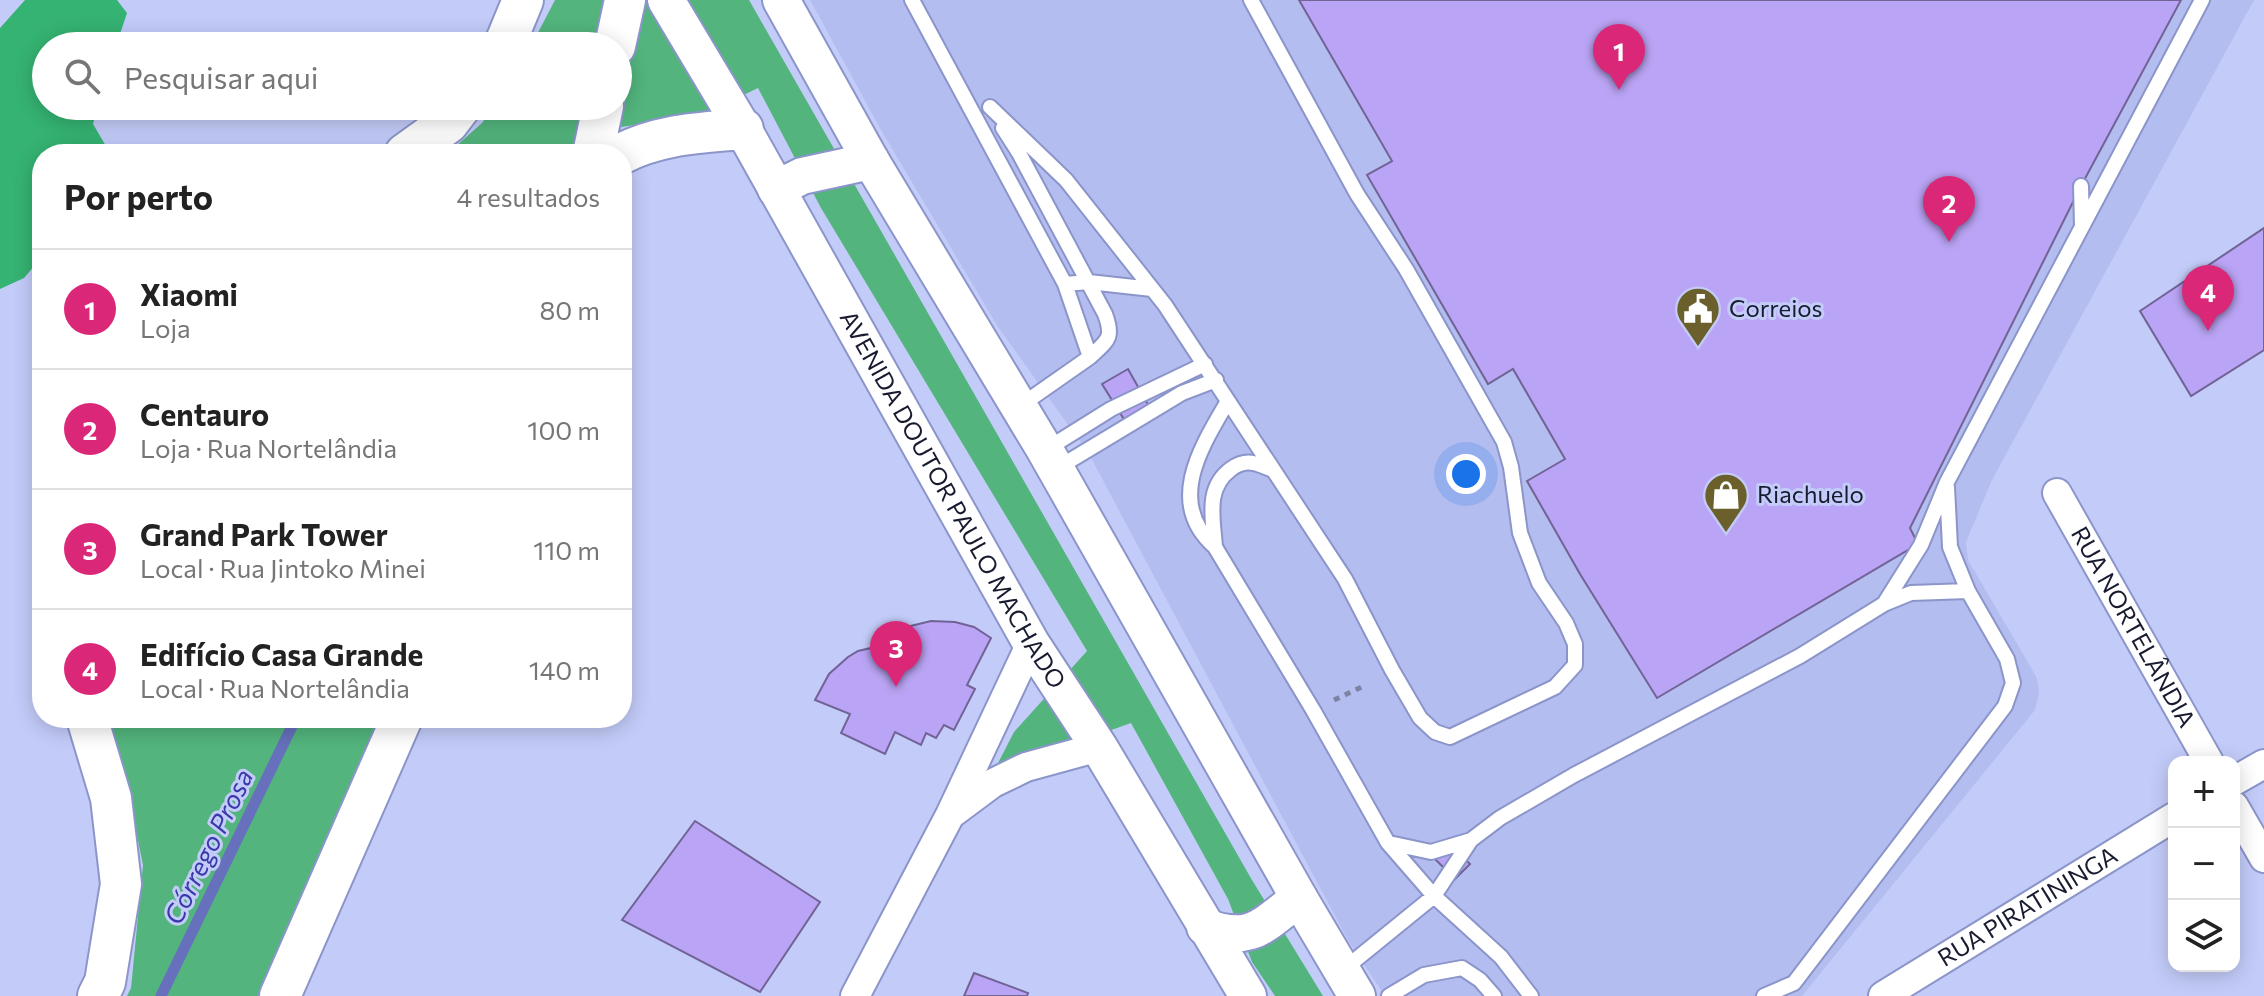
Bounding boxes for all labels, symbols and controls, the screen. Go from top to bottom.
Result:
pin: 1 [1593,24,1645,90]
search box [32,32,632,120]
icon: search [60,54,104,98]
text: Pesquisar aqui [124,58,319,95]
text: Por perto [64,175,213,217]
pin: 2 [1923,176,1975,242]
text: 4 resultados [456,181,600,212]
pin: 4 [2182,265,2234,331]
text: Xiaomi [140,275,238,312]
public building icon: Correios [1674,285,1722,348]
place label: Correios [1729,293,1822,322]
text: 1 [84,294,96,325]
text: 80 m [540,294,600,325]
street label: AVENIDA DOUTOR PAULO MACHADO [835,305,1073,693]
text: Loja [140,312,191,343]
text: Centauro [140,395,269,432]
text: 2 [83,414,97,445]
text: 100 m [527,414,600,445]
text: Loja · Rua Nortelândia [140,432,397,463]
your location [1446,454,1486,494]
shop icon: Riachuelo [1702,471,1750,534]
place label: Riachuelo [1757,479,1864,508]
text: Grand Park Tower [140,515,388,552]
street label: RUA NORTELÂNDIA [2066,521,2202,732]
text: 3 [82,534,98,565]
text: 110 m [533,534,600,565]
text: Local · Rua Jintoko Minei [140,552,426,583]
pin: 3 [870,621,922,687]
text: Edifício Casa Grande [140,635,423,672]
text: 4 [82,654,98,685]
text: 140 m [529,654,600,685]
text: Local · Rua Nortelândia [140,672,410,703]
map controls [2168,756,2240,972]
button: + [2168,756,2240,828]
water label: Córrego Prosa [157,764,259,929]
button: − [2168,828,2240,900]
street label: RUA PIRATININGA [1932,840,2122,972]
button: layers [2168,900,2240,972]

